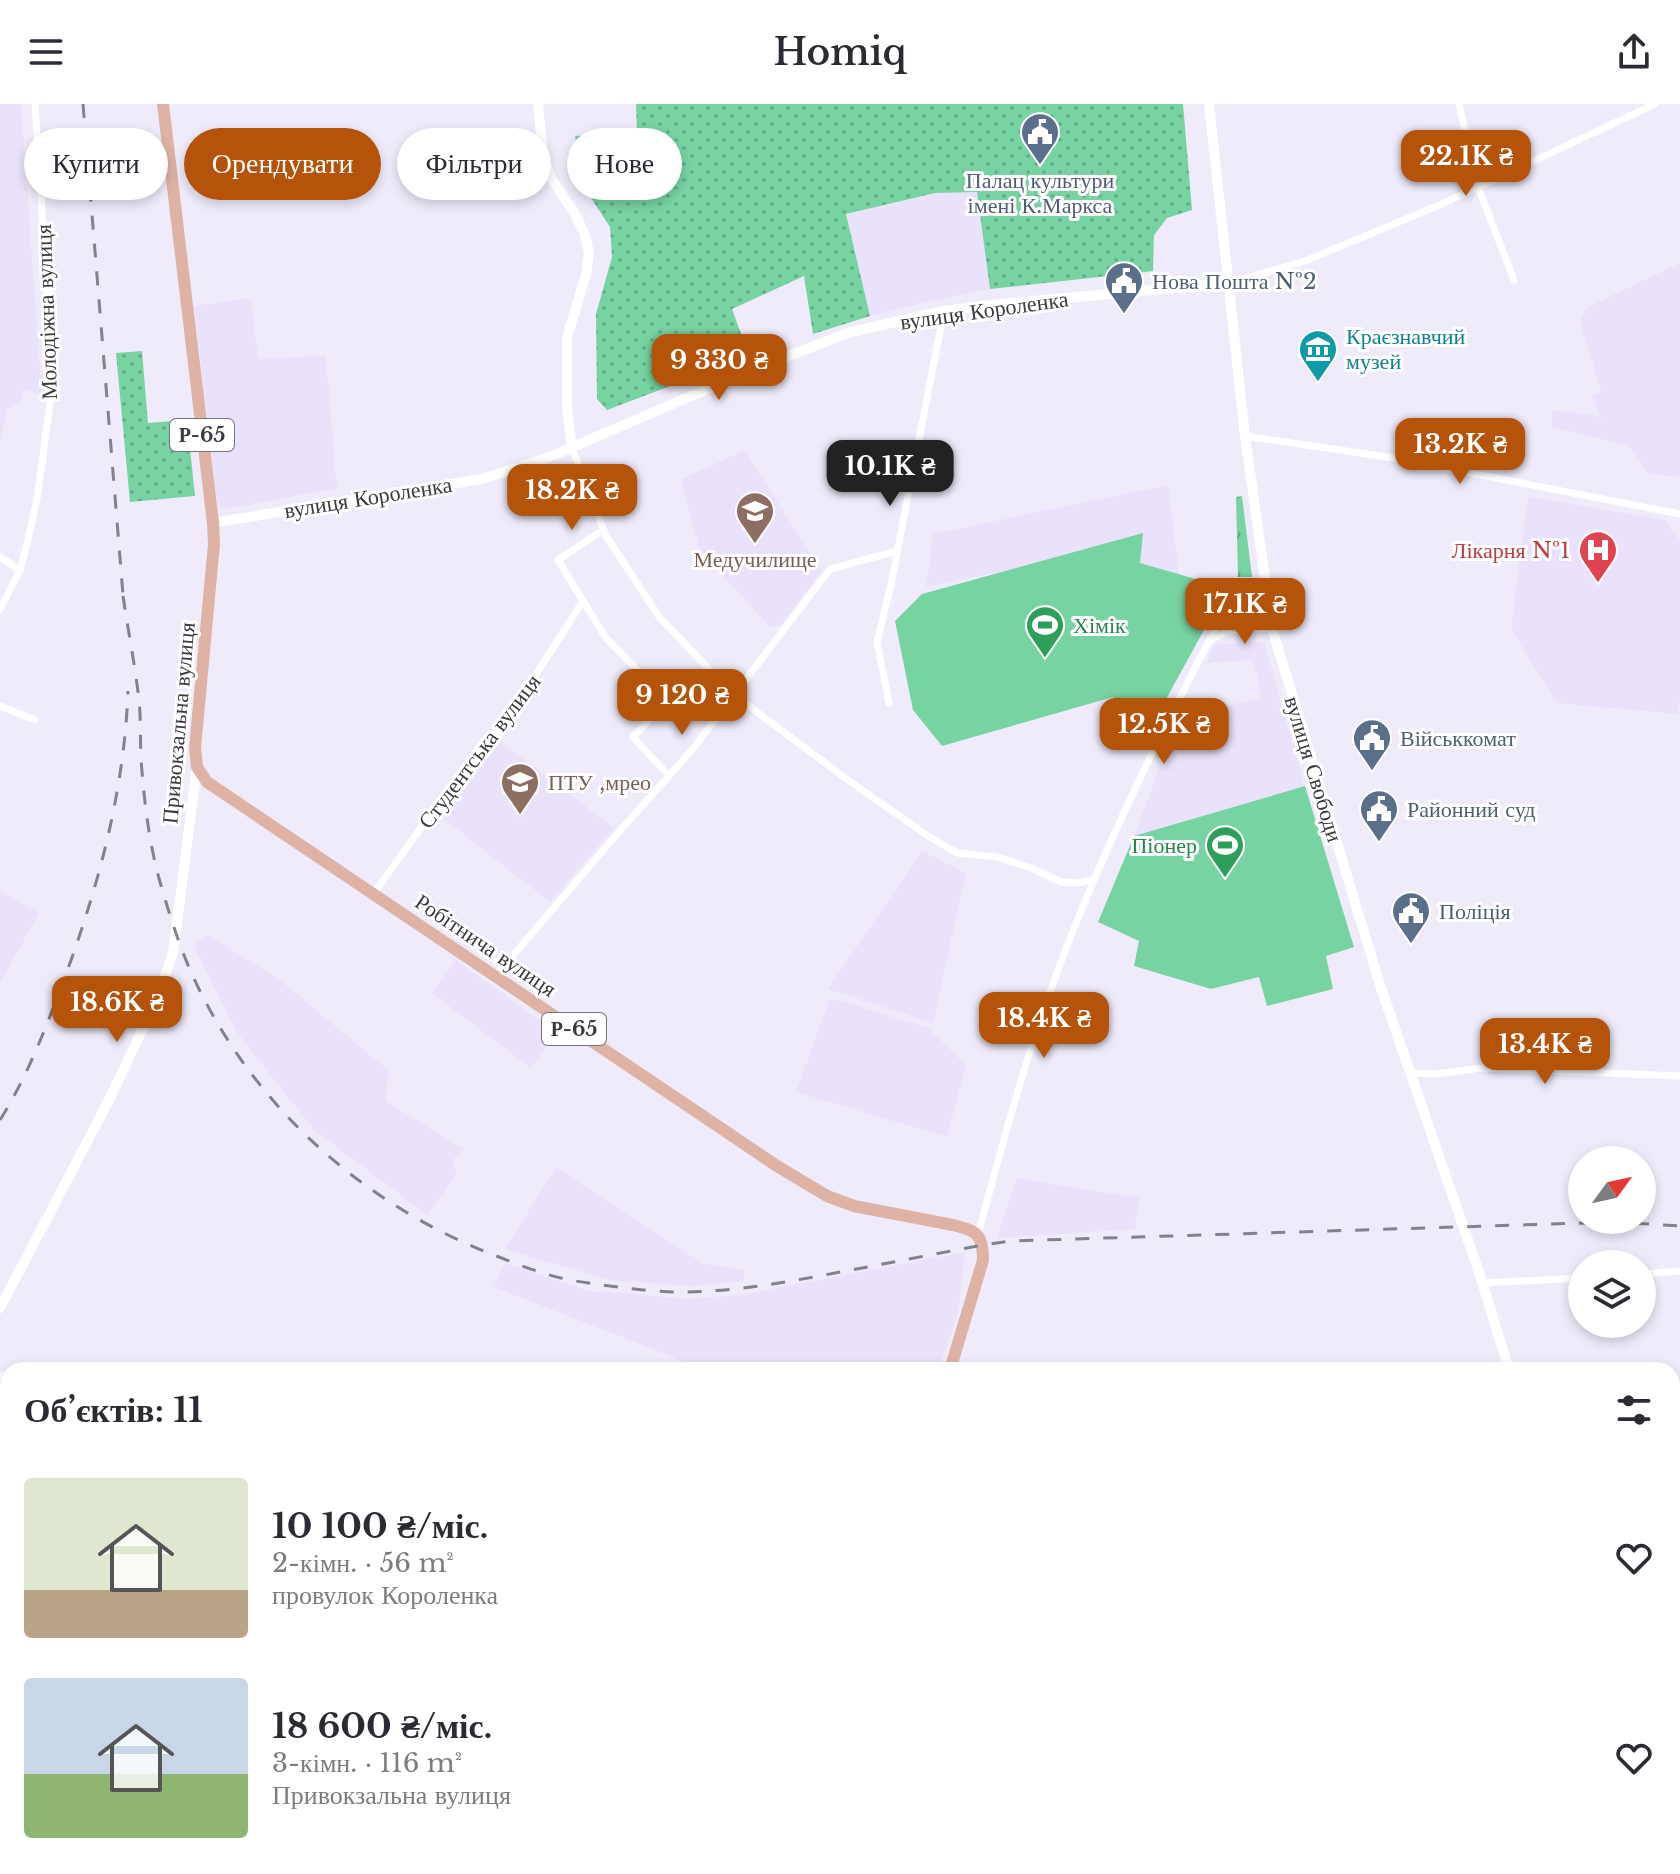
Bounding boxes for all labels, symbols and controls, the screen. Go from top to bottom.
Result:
icon: menu [24,30,68,74]
text: Homiq [774,30,906,75]
icon: share [1612,30,1656,74]
public building icon: Палац культури імені К.Маркса [1019,111,1061,166]
chip: Купити [24,128,168,200]
chip: Орендувати [184,128,381,200]
chip: Фільтри [397,128,551,200]
chip: Нове [567,128,682,200]
pin: 22.1K ₴ [1392,130,1540,198]
text: 22.1K ₴ [1419,140,1513,172]
place label: Палац культури імені К.Маркса [966,167,1114,219]
street label: Молодіжна вулиця [30,224,63,400]
public building icon: Нова Пошта №2 [1103,260,1145,315]
place label: Нова Пошта №2 [1152,268,1317,295]
street label: вулиця Короленка [898,285,1070,336]
place label: Краєзнавчий музей [1346,323,1465,375]
museum icon: Краєзнавчий музей [1297,328,1339,383]
pin: 9 330 ₴ [645,334,793,402]
text: 9 330 ₴ [670,344,768,376]
pin: 13.2K ₴ [1386,418,1534,486]
road number: Р-65 [170,419,234,451]
text: 13.2K ₴ [1413,428,1507,460]
pin: 10.1K ₴ [816,440,964,508]
text: 10.1K ₴ [845,450,935,482]
pin: 18.2K ₴ [498,464,646,532]
street label: вулиця Короленка [282,471,454,524]
text: 18.2K ₴ [525,474,619,506]
school or university icon: Медучилище [734,490,776,545]
hospital icon: Лікарня №1 [1577,529,1619,584]
place label: Лікарня №1 [1452,537,1570,564]
place label: Медучилище [693,546,817,573]
pin: 17.1K ₴ [1171,578,1319,646]
text: 17.1K ₴ [1203,588,1287,620]
sports icon: Хімік [1024,604,1066,659]
place label: Хімік [1073,612,1126,639]
street label: Привокзальна вулиця [156,621,201,825]
street label: Студентська вулиця [413,669,546,834]
pin: 9 120 ₴ [608,669,756,737]
text: 9 120 ₴ [635,679,729,711]
street label: вулиця Свободи [1279,693,1349,846]
pin: 12.5K ₴ [1090,698,1238,766]
text: 12.5K ₴ [1118,708,1210,740]
public building icon: Військкомат [1351,717,1393,772]
place label: Військкомат [1400,725,1516,752]
school or university icon: ПТУ ,мрео [499,761,541,816]
place label: ПТУ ,мрео [548,769,651,796]
public building icon: Районний суд [1358,788,1400,843]
place label: Районний суд [1407,796,1535,823]
sports icon: Піонер [1204,824,1246,879]
place label: Піонер [1131,832,1197,859]
street label: Робітнича вулиця [410,888,562,1003]
public building icon: Поліція [1390,890,1432,945]
place label: Поліція [1439,898,1511,925]
pin: 18.6K ₴ [43,976,191,1044]
text: 18.6K ₴ [70,986,164,1018]
pin: 18.4K ₴ [970,992,1118,1060]
text: 18.4K ₴ [997,1002,1091,1034]
road number: Р-65 [542,1013,606,1045]
pin: 13.4K ₴ [1471,1018,1619,1086]
text: 13.4K ₴ [1498,1028,1592,1060]
north arrow [1568,1146,1656,1234]
map controls [1568,1146,1656,1338]
button: layers [1568,1250,1656,1338]
icon: filters [1612,1388,1656,1432]
text: Об’єктів: 11 [24,1389,203,1431]
text: 10 100 ₴/міс. [272,1505,488,1547]
icon: home [88,1510,184,1606]
icon: heart [1612,1536,1656,1580]
text: 2-кімн. · 56 m² [272,1547,454,1579]
text: провулок Короленка [272,1579,498,1611]
text: 18 600 ₴/міс. [272,1705,492,1747]
icon: home [88,1710,184,1806]
icon: heart [1612,1736,1656,1780]
text: 3-кімн. · 116 m² [272,1747,462,1779]
text: Привокзальна вулиця [272,1779,511,1811]

